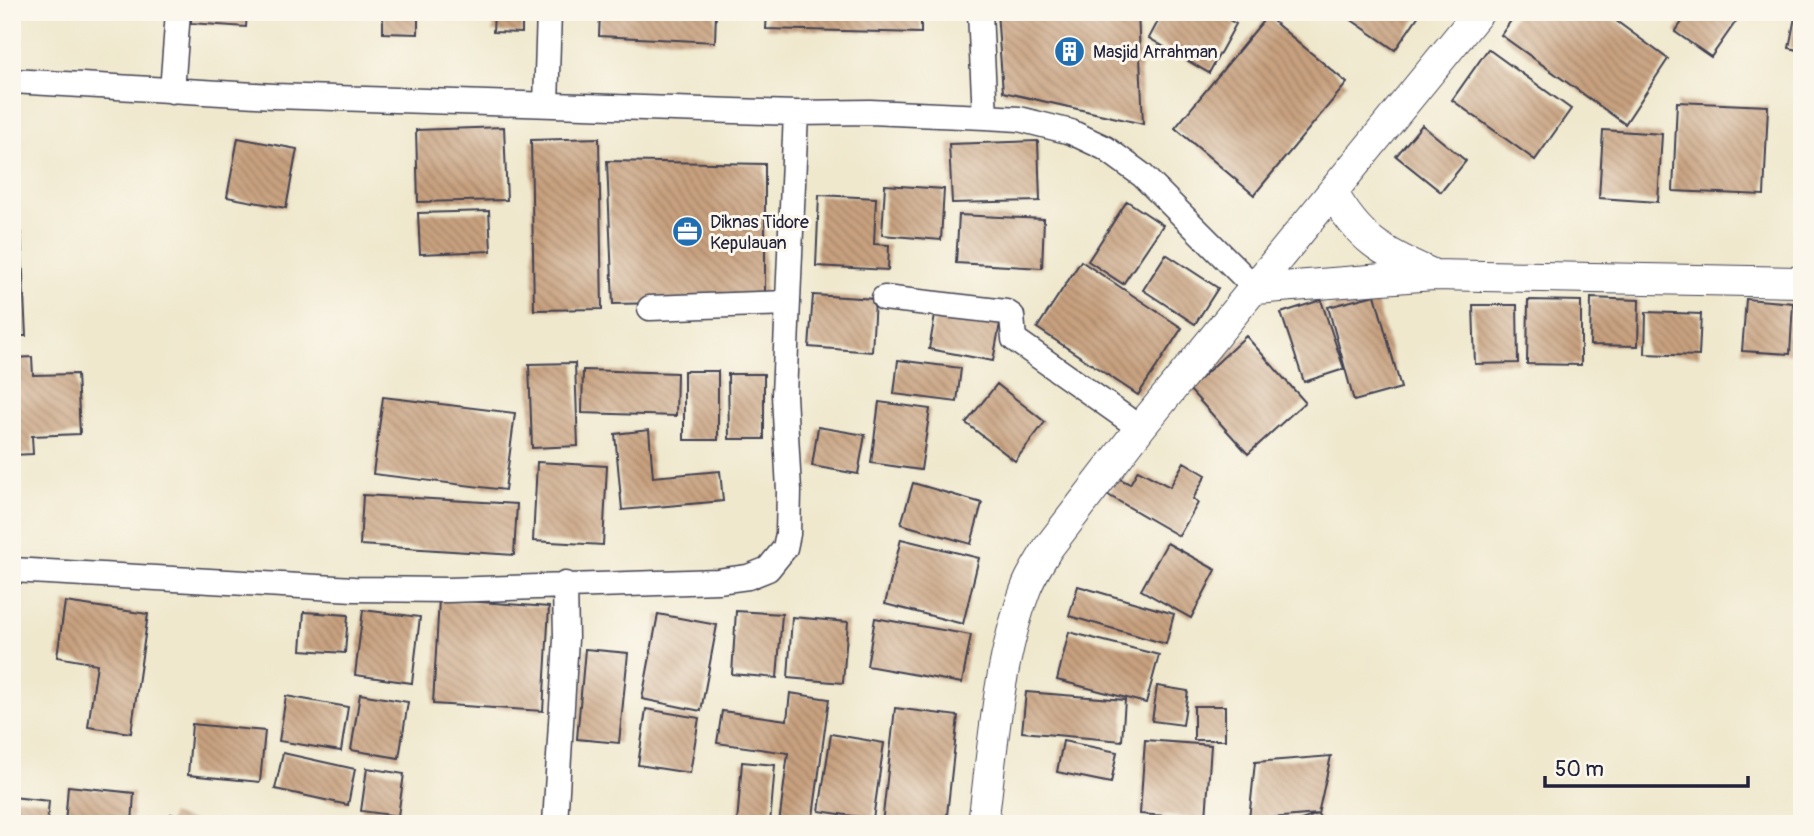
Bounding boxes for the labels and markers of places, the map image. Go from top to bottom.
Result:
building icon: Masjid Arrahman [1053,35,1087,69]
place label: Masjid Arrahman [1093,41,1218,64]
place label: Diknas Tidore Kepulauan [710,211,809,255]
office icon: Diknas Tidore Kepulauan [670,215,704,249]

